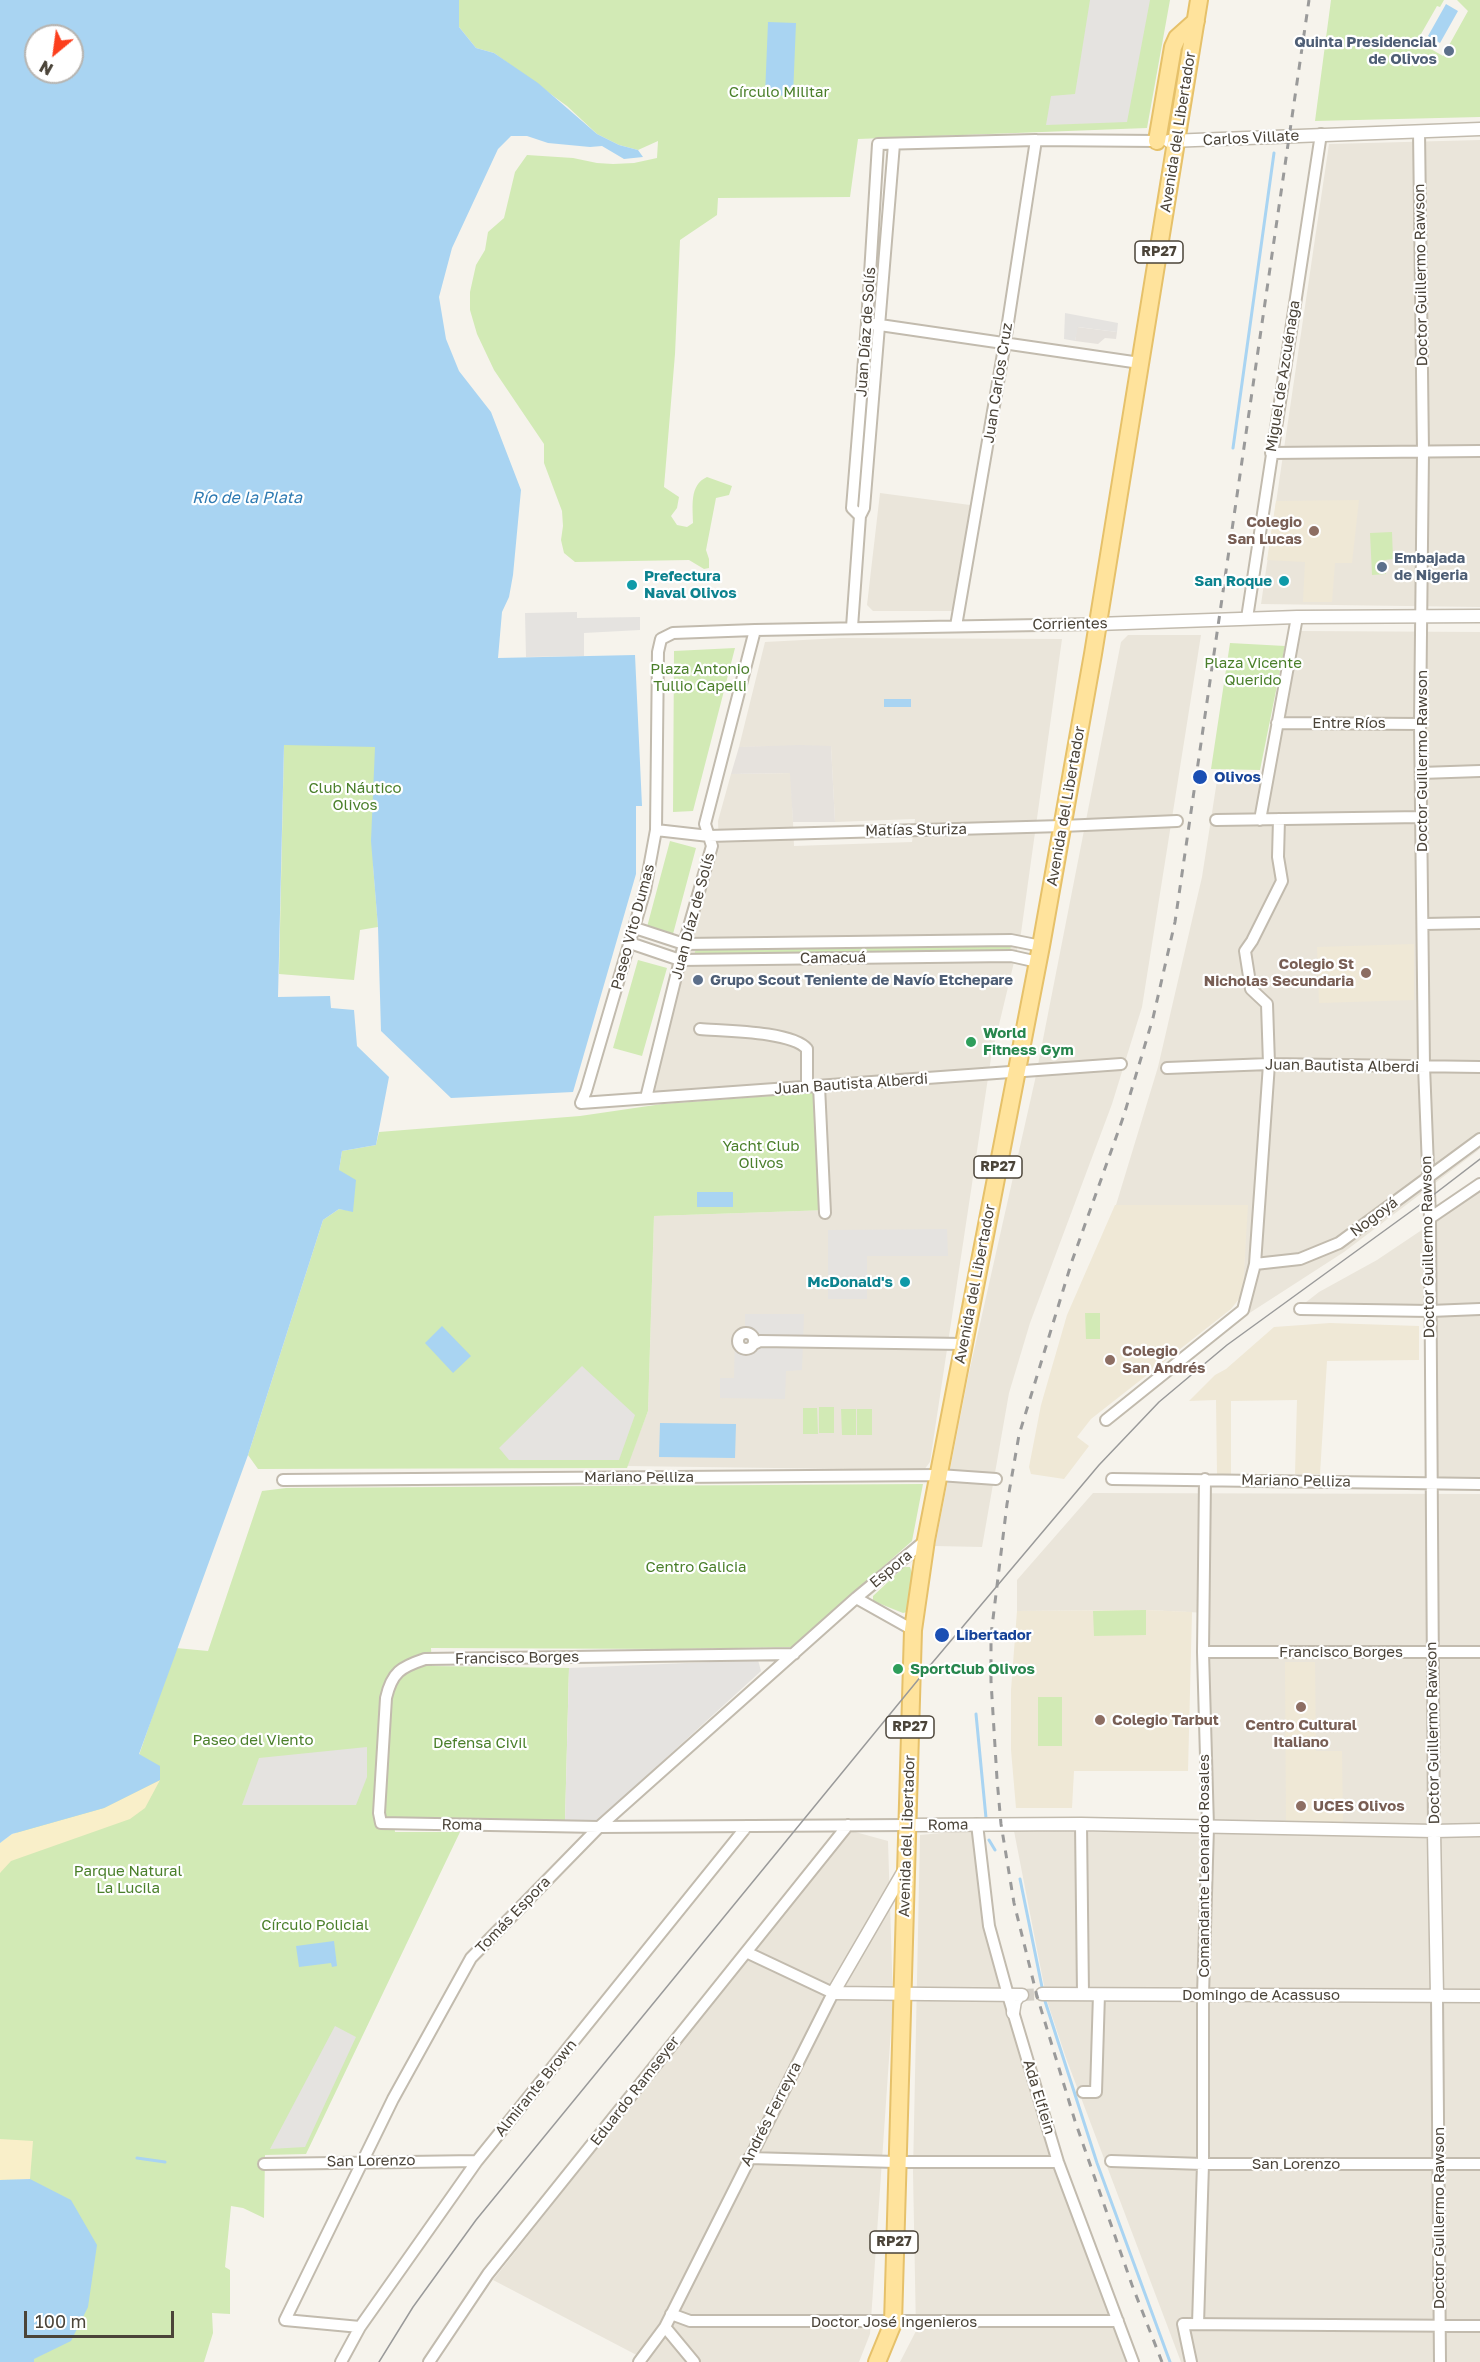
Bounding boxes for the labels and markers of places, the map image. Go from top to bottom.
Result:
place label: Quinta Presidencial de Olivos [1294,33,1437,68]
marker: Quinta Presidencial de Olivos [1442,44,1456,58]
place label: Colegio San Lucas [1227,513,1302,548]
marker: Colegio San Lucas [1307,524,1321,538]
place label: Embajada de Nigeria [1394,549,1468,584]
marker: Embajada de Nigeria [1375,560,1389,574]
place label: Prefectura Naval Olivos [644,567,737,602]
place label: San Roque [1194,572,1272,590]
marker: San Roque [1277,574,1291,588]
marker: Prefectura Naval Olivos [625,578,639,592]
marker: Olivos [1191,768,1209,786]
place label: Olivos [1214,768,1261,786]
place label: Colegio St Nicholas Secundaria [1204,955,1354,990]
marker: Colegio St Nicholas Secundaria [1359,966,1373,980]
place label: Grupo Scout Teniente de Navío Etchepare [710,971,1013,989]
marker: Grupo Scout Teniente de Navío Etchepare [691,973,705,987]
place label: World Fitness Gym [983,1024,1074,1059]
marker: World Fitness Gym [964,1035,978,1049]
place label: McDonald's [807,1273,893,1291]
marker: McDonald's [898,1275,912,1289]
place label: Colegio San Andrés [1122,1342,1205,1377]
marker: Colegio San Andrés [1103,1353,1117,1367]
marker: Libertador [933,1626,951,1644]
place label: Libertador [956,1626,1032,1644]
place label: SportClub Olivos [910,1660,1035,1678]
marker: SportClub Olivos [891,1662,905,1676]
marker: Centro Cultural Italiano [1294,1700,1308,1714]
place label: Colegio Tarbut [1112,1711,1219,1729]
marker: Colegio Tarbut [1093,1713,1107,1727]
place label: Centro Cultural Italiano [1245,1716,1357,1751]
place label: UCES Olivos [1313,1797,1405,1815]
marker: UCES Olivos [1294,1799,1308,1813]

